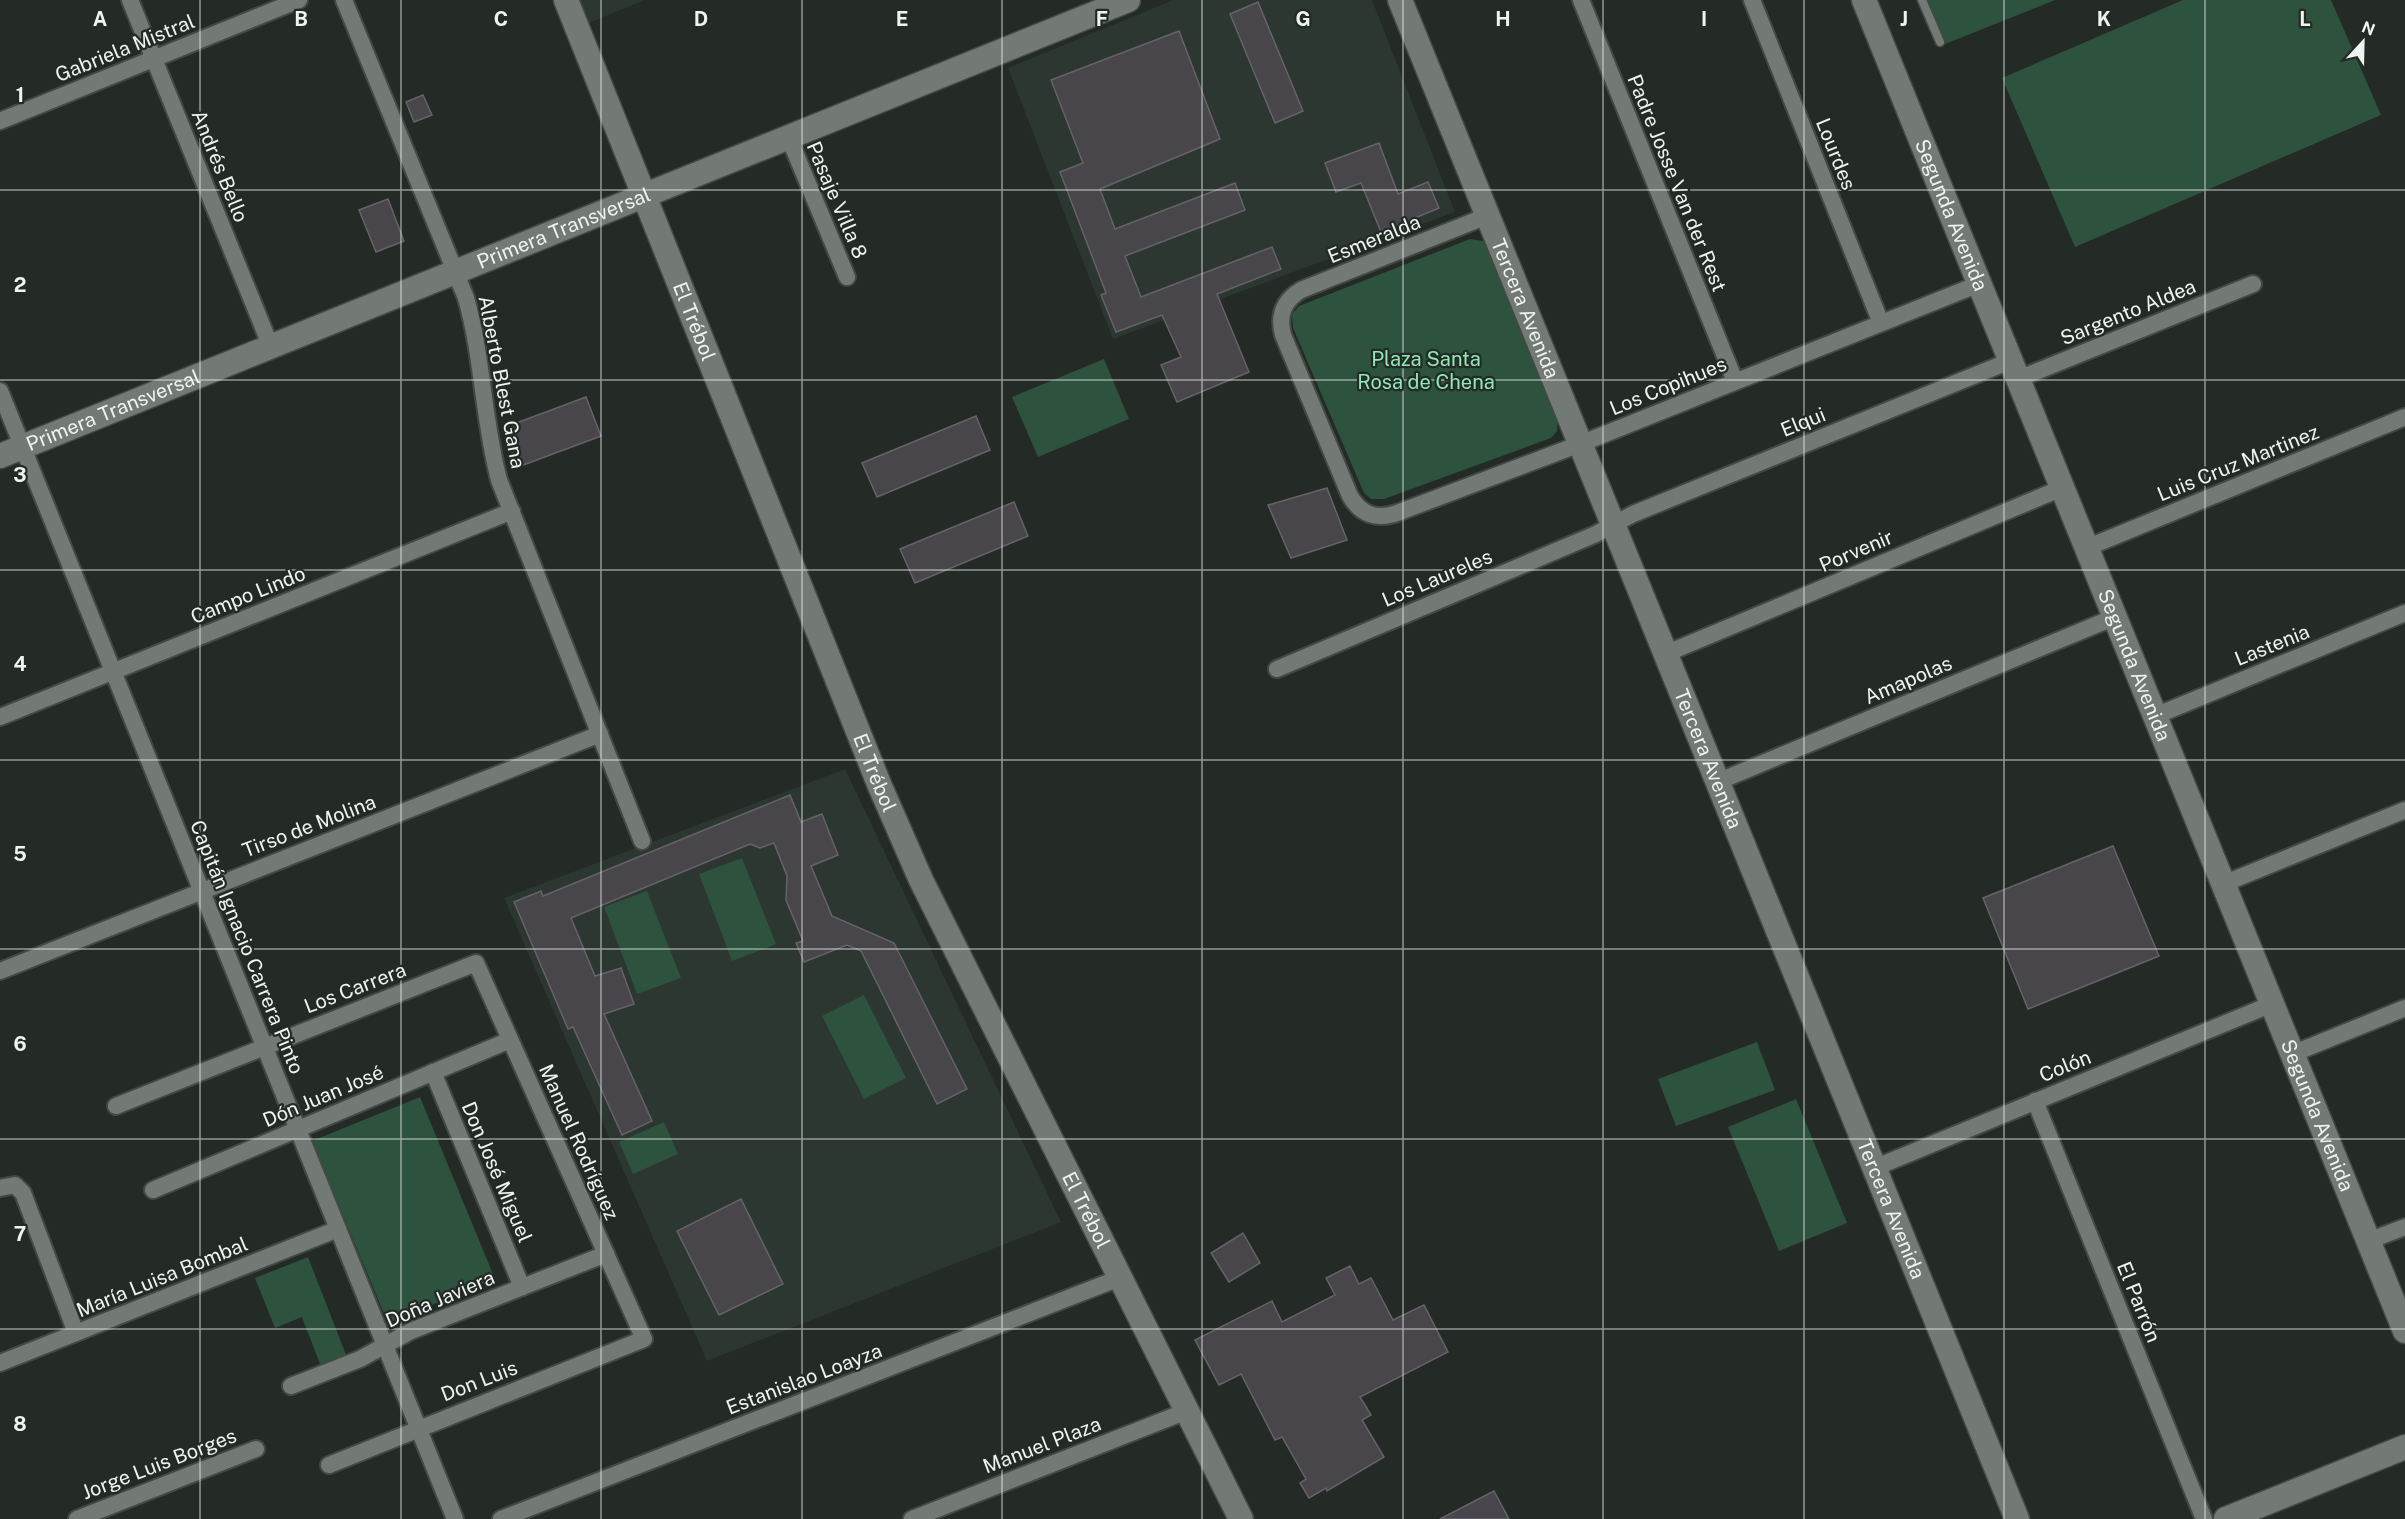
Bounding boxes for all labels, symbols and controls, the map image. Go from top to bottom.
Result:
text: A [93,7,107,31]
text: B [294,7,308,31]
text: C [494,7,508,31]
text: D [694,7,708,31]
text: E [896,7,908,31]
text: F [1096,7,1108,31]
text: G [1295,7,1311,31]
text: H [1495,7,1511,31]
text: I [1701,7,1707,31]
text: J [1900,7,1908,31]
text: K [2097,7,2111,31]
text: L [2299,7,2311,31]
street label: Gabriela Mistral [52,9,198,87]
north arrow [2333,12,2393,72]
text: N [2359,17,2378,40]
street label: Padre Josse Van der Rest [1622,71,1732,295]
text: 1 [16,83,24,107]
street label: Andrés Bello [187,106,253,226]
street label: Lourdes [1811,115,1861,193]
street label: Segunda Avenida [1910,135,1993,294]
street label: Pasaje Villa 8 [802,138,872,262]
street label: Primera Transversal [473,182,654,274]
street label: Esmeralda [1324,210,1424,268]
street label: Tercera Avenida [1486,235,1564,382]
text: 2 [14,273,26,297]
street label: Sargento Aldea [2057,274,2199,350]
street label: El Trébol [668,279,721,364]
street label: Alberto Blest Gana [473,294,531,470]
park label: Plaza Santa Rosa de Chena [1357,347,1495,394]
street label: Los Copihues [1606,352,1730,420]
street label: Primera Transversal [23,364,204,456]
street label: Elqui [1777,402,1829,442]
street label: Luis Cruz Martinez [2154,420,2322,506]
text: 3 [13,463,27,487]
street label: Porvenir [1816,525,1897,577]
street label: Los Laureles [1378,544,1496,612]
street label: Campo Lindo [187,561,309,629]
street label: Segunda Avenida [2093,586,2176,745]
street label: Lastenia [2231,619,2313,671]
street label: Amapolas [1861,651,1955,709]
text: 4 [13,652,27,676]
street label: Tercera Avenida [1669,685,1747,832]
street label: El Trébol [848,730,902,816]
street label: Tirso de Molina [239,790,379,862]
street label: Capitán Ignacio Carrera Pinto [185,817,309,1077]
text: 5 [13,842,27,866]
street label: Los Carrera [301,958,409,1018]
text: 6 [13,1032,27,1056]
street label: Segunda Avenida [2276,1036,2359,1195]
street label: Colón [2036,1045,2094,1087]
street label: Dón Juan José [259,1060,387,1132]
street label: Manuel Rodríguez [534,1060,624,1224]
street label: Don José Miguel [457,1098,537,1246]
street label: Tercera Avenida [1852,1136,1930,1283]
street label: El Trébol [1057,1168,1115,1252]
text: 7 [14,1222,26,1246]
street label: María Luisa Bombal [73,1232,251,1322]
street label: El Parrón [2112,1258,2166,1346]
street label: Doña Javiera [382,1265,498,1333]
street label: Estanislao Loayza [723,1338,885,1420]
street label: Don Luis [437,1355,521,1407]
street label: Manuel Plaza [980,1411,1104,1479]
text: 8 [13,1412,27,1436]
street label: Jorge Luis Borges [78,1423,240,1505]

